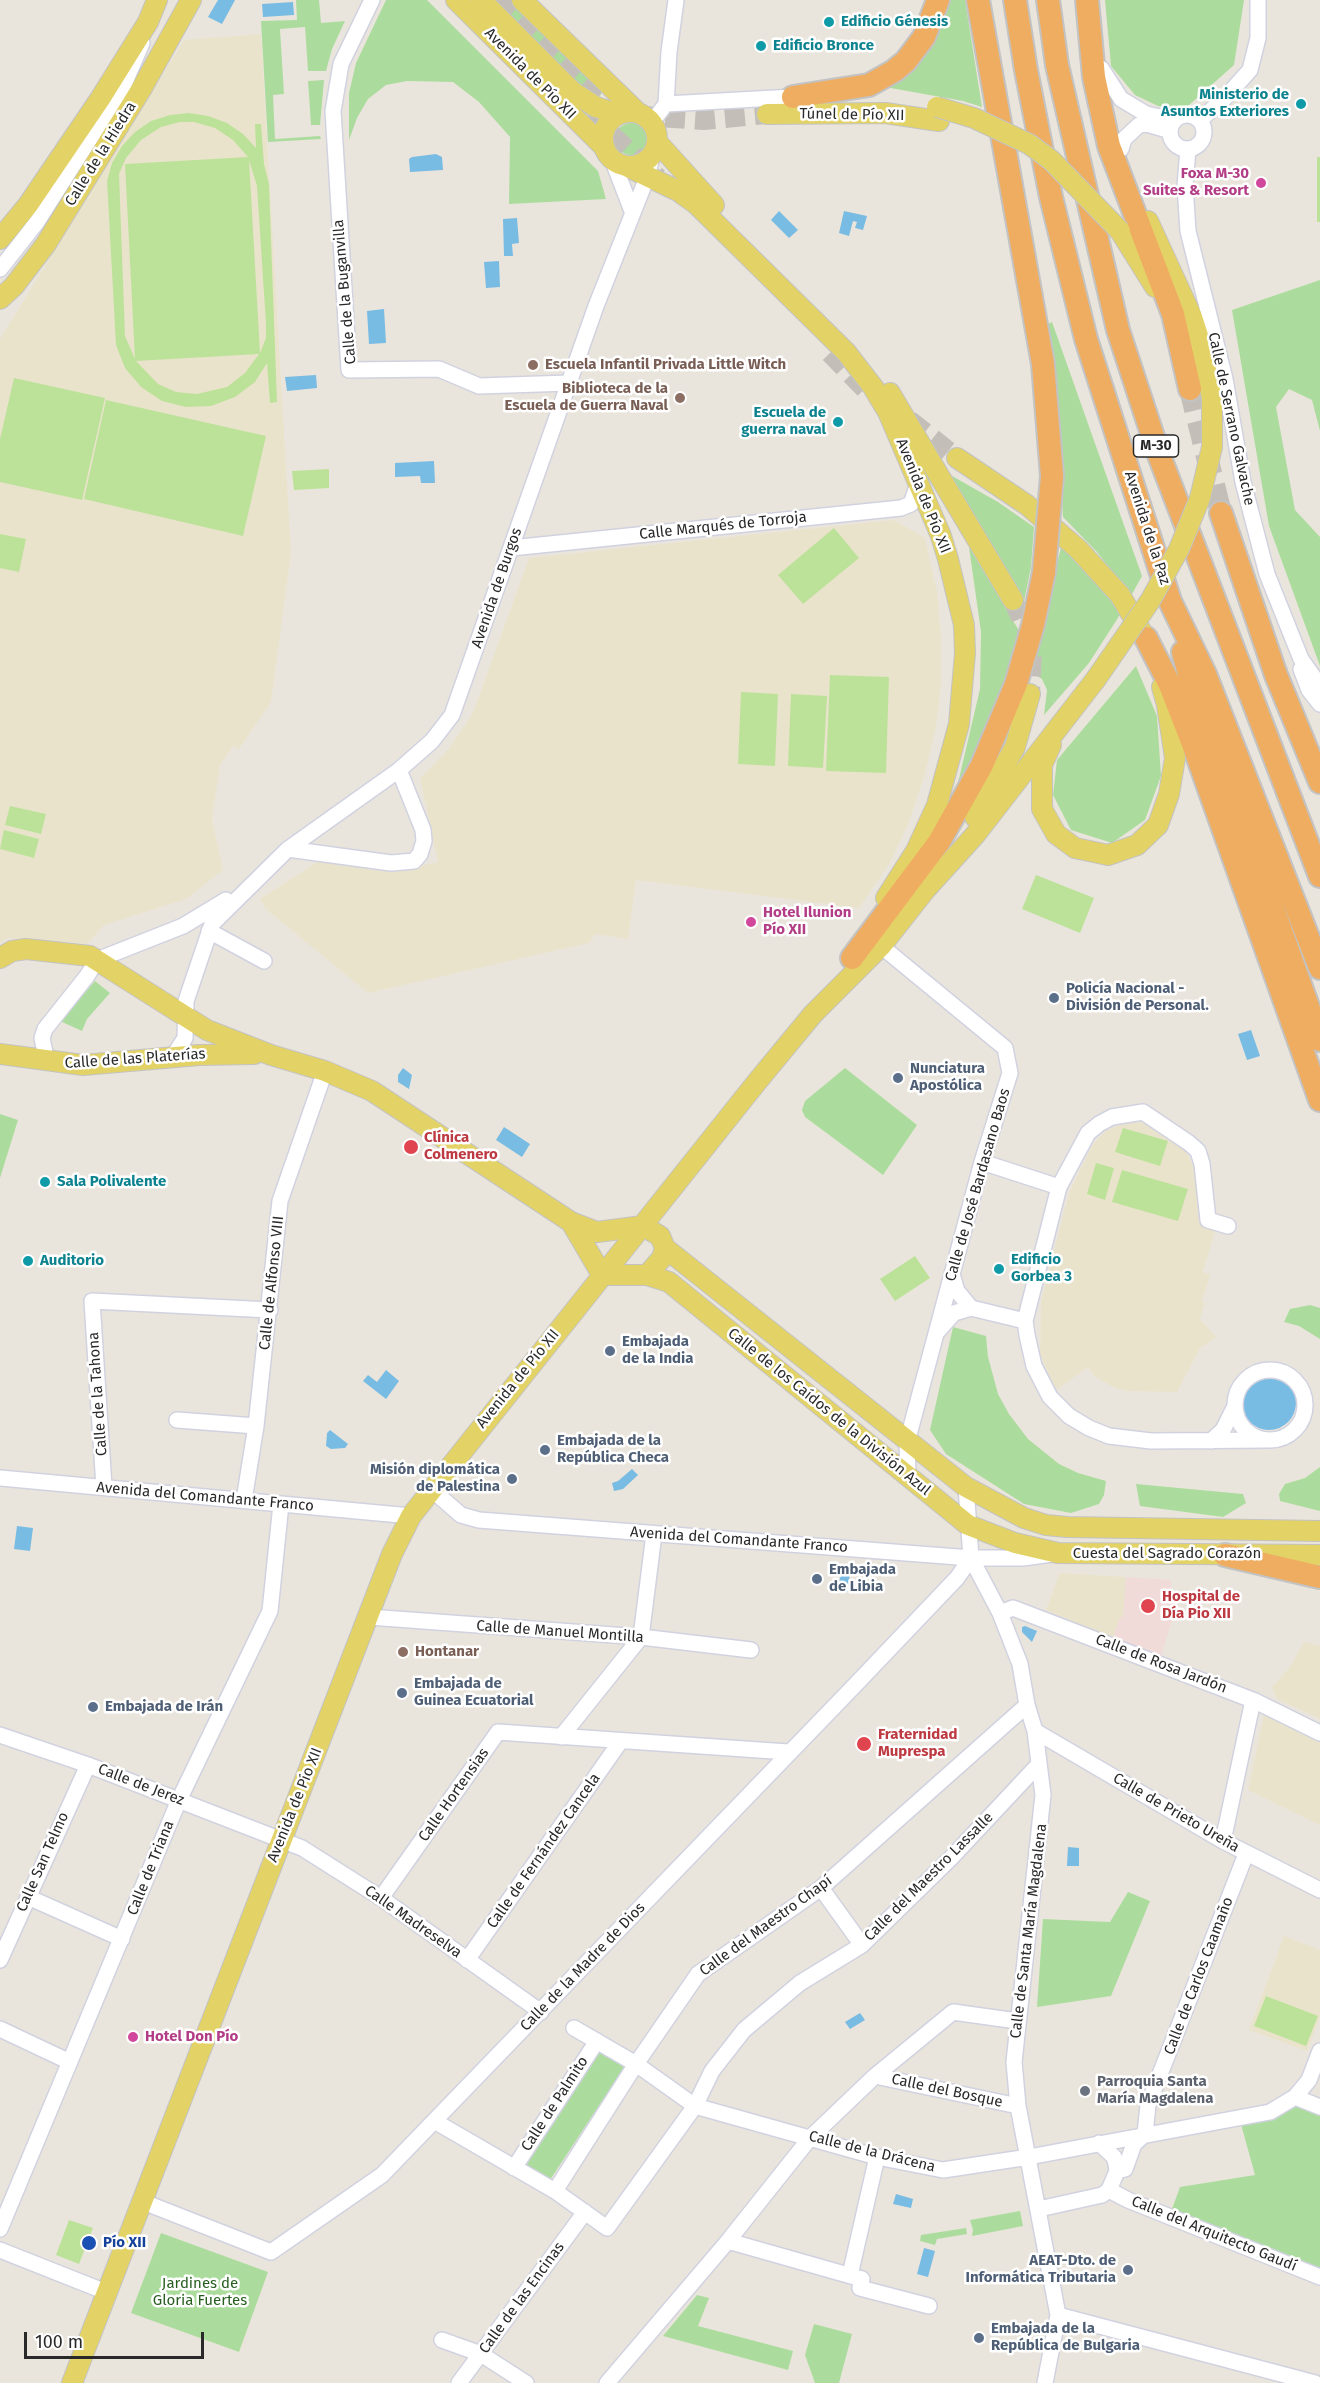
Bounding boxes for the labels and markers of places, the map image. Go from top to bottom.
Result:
place label: Edificio Génesis [841,13,948,31]
marker: Edificio Génesis [822,15,836,29]
place label: Edificio Bronce [773,37,874,55]
marker: Edificio Bronce [754,39,768,53]
place label: Ministerio de Asuntos Exteriores [1161,86,1289,121]
marker: Ministerio de Asuntos Exteriores [1294,97,1308,111]
place label: Foxa M-30 Suites & Resort [1143,165,1249,200]
marker: Foxa M-30 Suites & Resort [1254,176,1268,190]
place label: Escuela Infantil Privada Little Witch [545,356,786,374]
marker: Escuela Infantil Privada Little Witch [526,358,540,372]
place label: Biblioteca de la Escuela de Guerra Naval [504,380,668,415]
marker: Biblioteca de la Escuela de Guerra Naval [673,391,687,405]
place label: Escuela de guerra naval [741,404,826,439]
marker: Escuela de guerra naval [831,415,845,429]
place label: Hotel Ilunion Pío XII [763,904,851,939]
marker: Hotel Ilunion Pío XII [744,915,758,929]
place label: Policía Nacional - División de Personal. [1066,980,1209,1015]
marker: Policía Nacional - División de Personal. [1047,991,1061,1005]
place label: Nunciatura Apostólica [910,1060,985,1095]
marker: Nunciatura Apostólica [891,1071,905,1085]
place label: Clínica Colmenero [424,1129,498,1164]
marker: Clínica Colmenero [402,1138,420,1156]
place label: Sala Polivalente [57,1173,166,1191]
marker: Sala Polivalente [38,1175,52,1189]
place label: Edificio Gorbea 3 [1011,1251,1072,1286]
place label: Auditorio [40,1252,104,1270]
marker: Auditorio [21,1254,35,1268]
marker: Edificio Gorbea 3 [992,1262,1006,1276]
place label: Embajada de la India [622,1333,693,1368]
marker: Embajada de la India [603,1344,617,1358]
place label: Embajada de la República Checa [557,1432,669,1467]
marker: Embajada de la República Checa [538,1443,552,1457]
place label: Misión diplomática de Palestina [370,1461,500,1496]
marker: Misión diplomática de Palestina [505,1472,519,1486]
place label: Embajada de Libia [829,1561,896,1596]
marker: Embajada de Libia [810,1572,824,1586]
place label: Hospital de Día Pio XII [1162,1588,1240,1623]
marker: Hospital de Día Pio XII [1139,1597,1157,1615]
place label: Hontanar [415,1643,479,1661]
marker: Hontanar [396,1645,410,1659]
place label: Embajada de Guinea Ecuatorial [414,1675,534,1710]
marker: Embajada de Guinea Ecuatorial [395,1686,409,1700]
place label: Embajada de Irán [105,1698,223,1716]
marker: Embajada de Irán [86,1700,100,1714]
place label: Fraternidad Muprespa [878,1726,957,1761]
marker: Fraternidad Muprespa [855,1735,873,1753]
place label: Hotel Don Pío [145,2028,238,2046]
marker: Hotel Don Pío [126,2030,140,2044]
place label: Parroquia Santa María Magdalena [1097,2073,1213,2108]
marker: Parroquia Santa María Magdalena [1078,2084,1092,2098]
marker: Pío XII [80,2234,98,2252]
place label: Pío XII [103,2234,146,2252]
place label: AEAT-Dto. de Informática Tributaria [966,2252,1116,2287]
marker: AEAT-Dto. de Informática Tributaria [1121,2263,1135,2277]
place label: Embajada de la República de Bulgaria [991,2320,1140,2355]
marker: Embajada de la República de Bulgaria [972,2331,986,2345]

